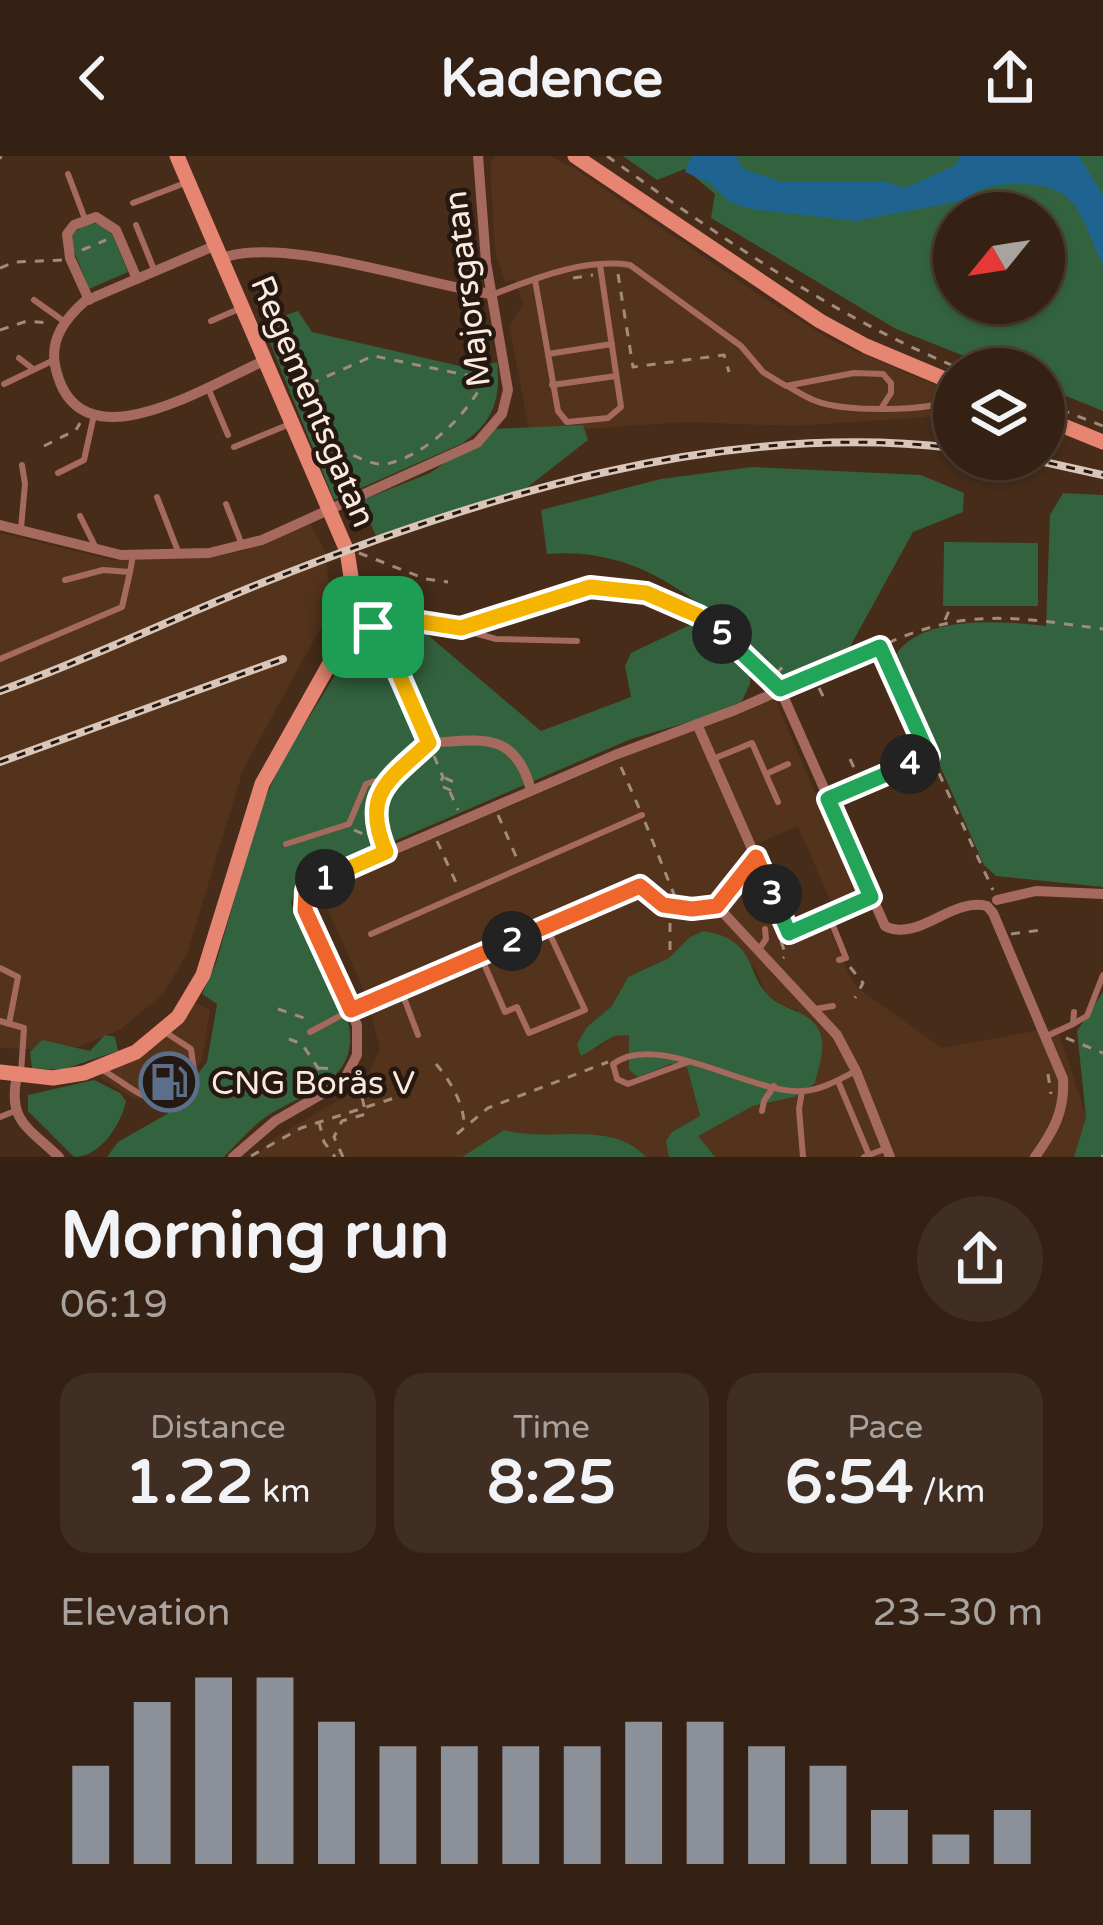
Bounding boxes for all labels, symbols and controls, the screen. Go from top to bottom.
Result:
icon: back [60,45,126,111]
icon: share [977,45,1043,111]
text: Kadence [440,46,663,111]
street label: Majorsgatan [436,188,499,389]
north arrow [933,192,1065,324]
map controls [933,192,1065,480]
street label: Regementsgatan [242,270,383,533]
button: layers [933,348,1065,480]
pin [322,576,424,678]
icon: arrive [340,594,406,660]
pin: 5 [692,604,752,664]
text: 5 [712,614,732,653]
pin: 4 [880,734,940,794]
text: 4 [900,744,920,783]
pin: 1 [295,849,355,909]
text: 1 [315,859,335,898]
pin: 3 [742,864,802,924]
text: 3 [762,874,782,913]
pin: 2 [482,911,542,971]
text: 2 [502,921,522,960]
fuel station icon: CNG Borås V [138,1051,200,1113]
place label: CNG Borås V [211,1064,415,1103]
text: Morning run [60,1196,450,1276]
button: share [917,1196,1043,1322]
text: 06:19 [60,1281,168,1328]
text: Distance [150,1408,286,1447]
text: Time [513,1408,590,1447]
text: Pace [847,1408,923,1447]
text: 1.22 [125,1447,254,1519]
text: 8:25 [487,1447,616,1519]
text: 6:54 [785,1447,914,1519]
text: km [254,1472,311,1511]
text: /km [914,1472,985,1511]
text: Elevation [60,1589,230,1636]
text: 23–30 m [872,1589,1043,1636]

